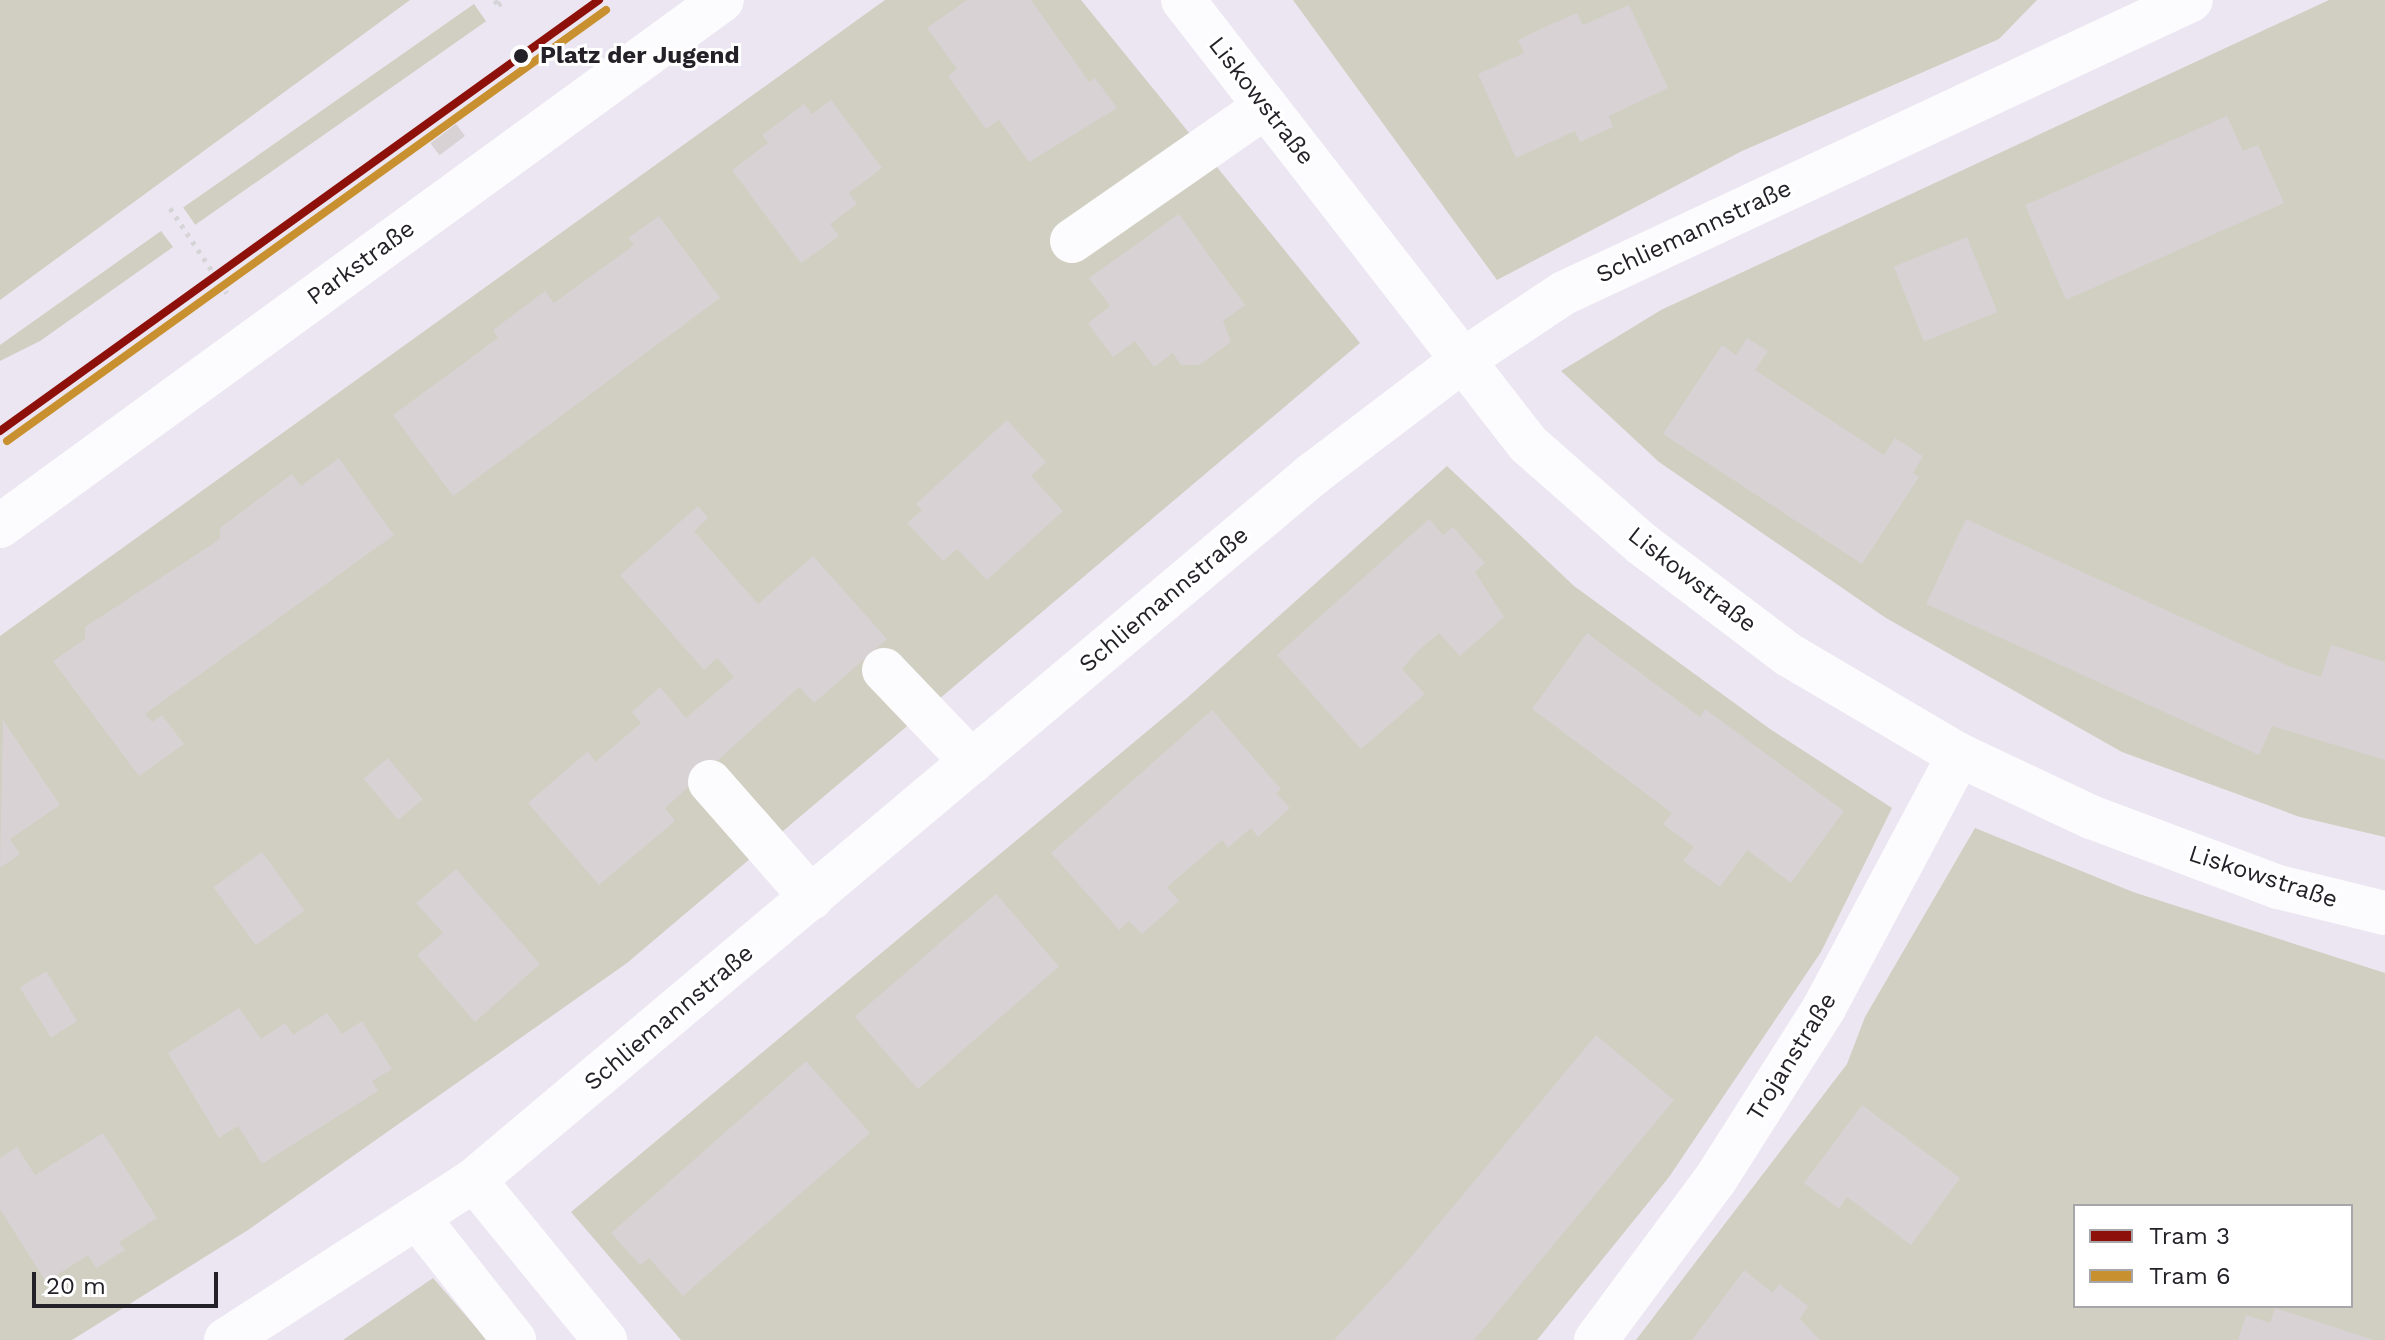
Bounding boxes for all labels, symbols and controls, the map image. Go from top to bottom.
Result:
street label: Liskowstraße [1202,31,1320,171]
place label: Platz der Jugend [540,42,740,70]
marker: Platz der Jugend [509,44,533,68]
street label: Schliemannstraße [1592,174,1796,290]
street label: Parkstraße [302,214,420,312]
street label: Schliemannstraße [1074,521,1254,679]
street label: Liskowstraße [1622,521,1762,639]
street label: Liskowstraße [2185,839,2341,915]
street label: Schliemannstraße [579,939,759,1097]
street label: Trojanstraße [1741,988,1843,1126]
legend [2073,1204,2353,1308]
text: Tram 3 [2149,1222,2230,1250]
scale bar [36,1256,222,1306]
text: Tram 6 [2149,1262,2231,1290]
text: 20 m [46,1272,106,1300]

